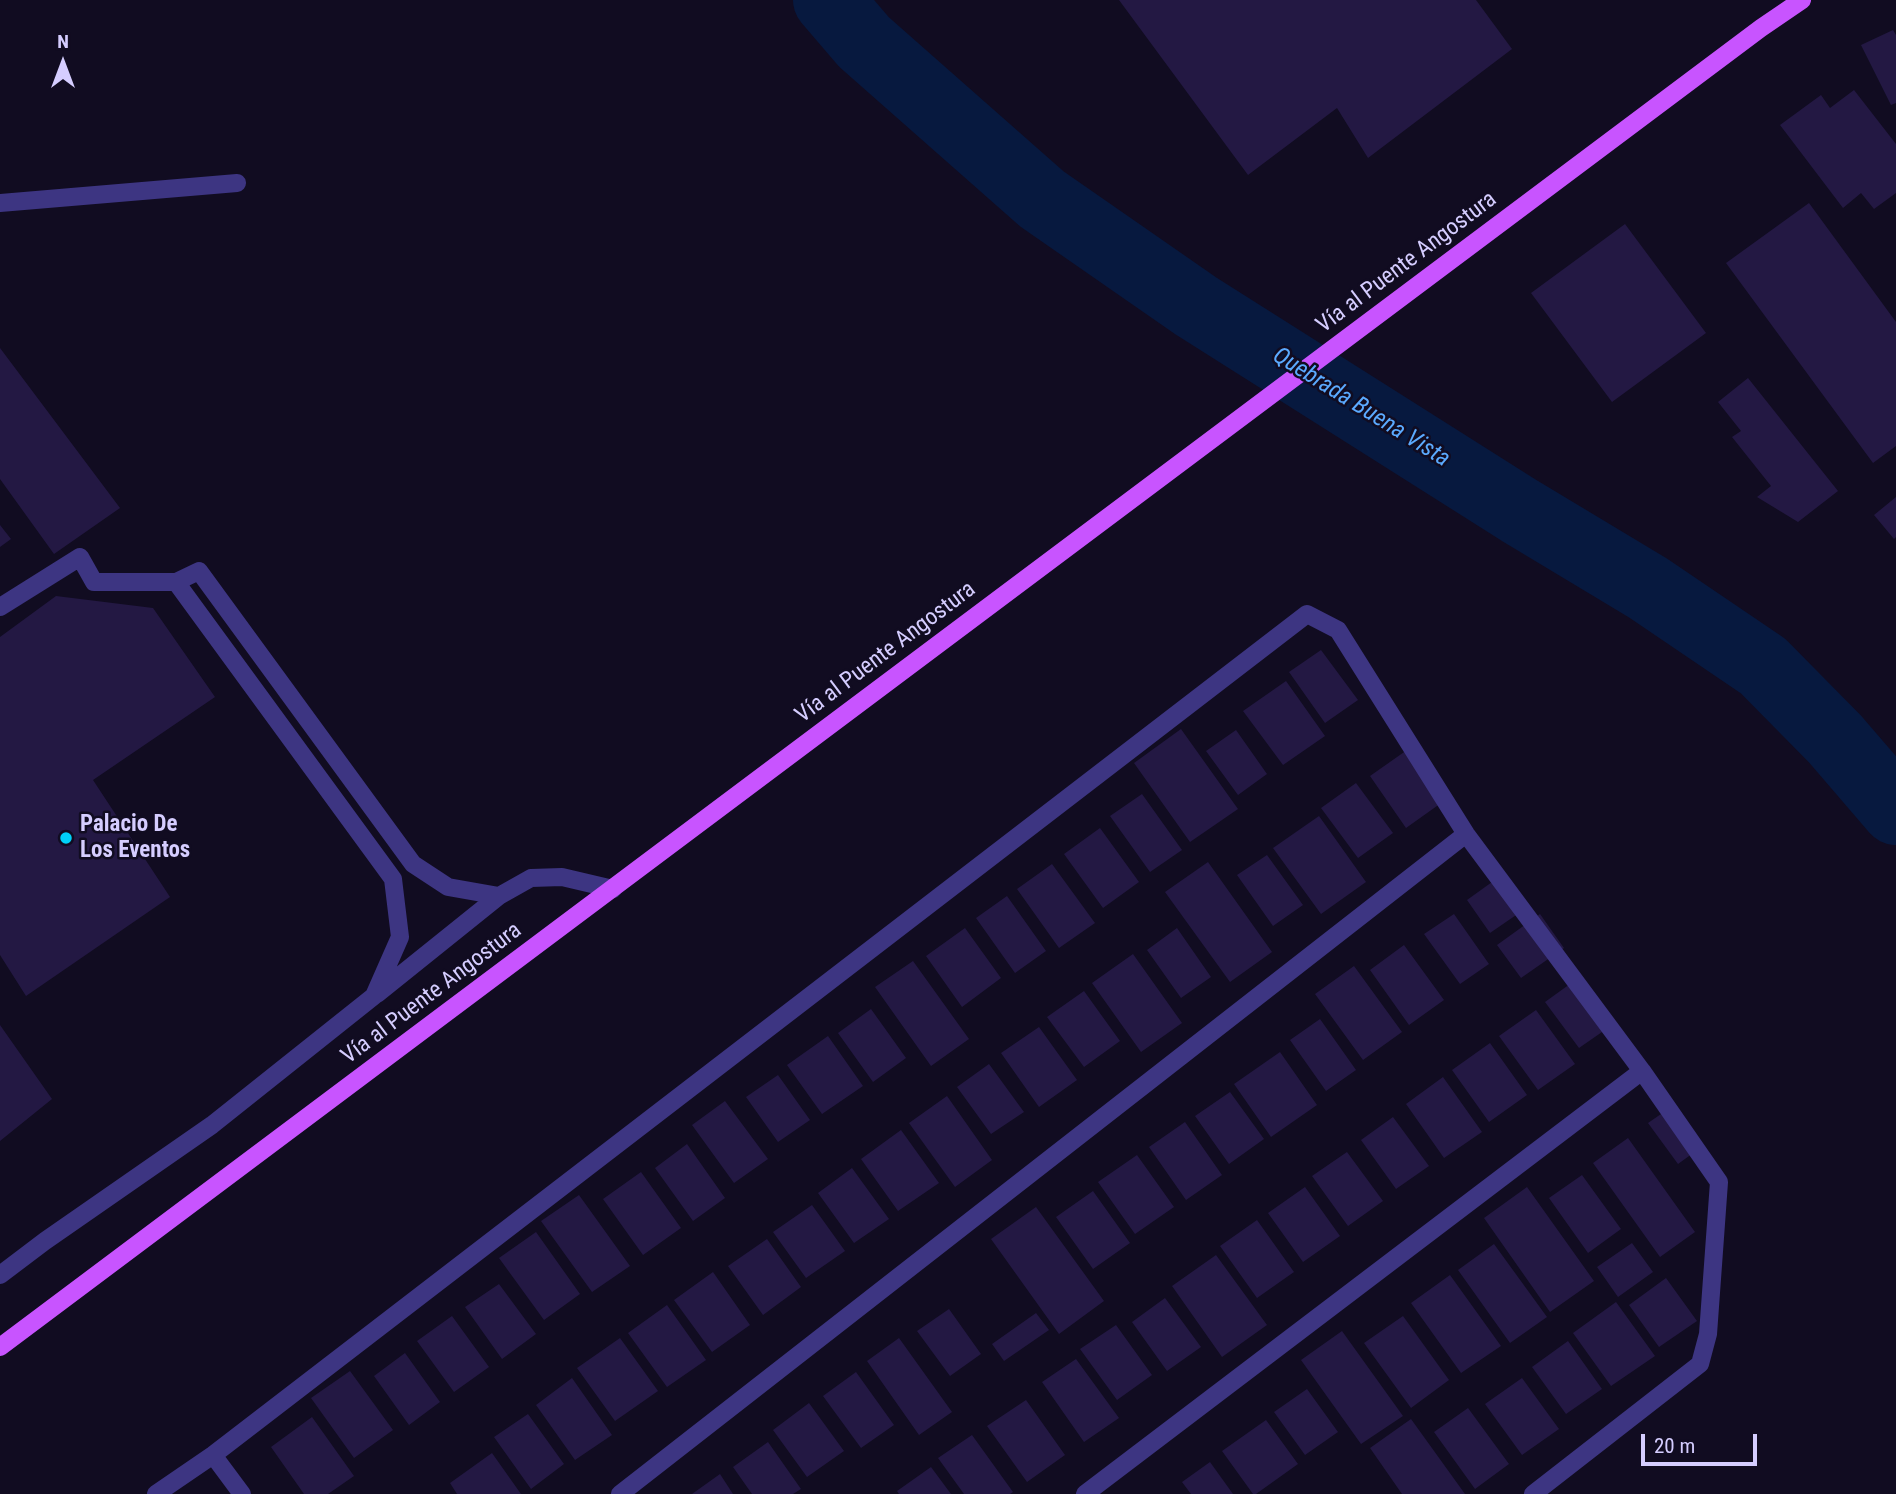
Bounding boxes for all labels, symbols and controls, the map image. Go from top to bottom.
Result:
north arrow [28,28,98,98]
text: N [57,30,69,53]
street label: Vía al Puente Angostura [1312,186,1502,340]
water label: Quebrada Buena Vista [1267,342,1455,474]
street label: Vía al Puente Angostura [791,576,981,730]
place label: Palacio De Los Eventos [80,811,190,865]
marker: Palacio De Los Eventos [58,830,74,846]
street label: Vía al Puente Angostura [337,917,527,1071]
scale bar [1644,1420,1759,1464]
text: 20 m [1654,1434,1695,1458]

